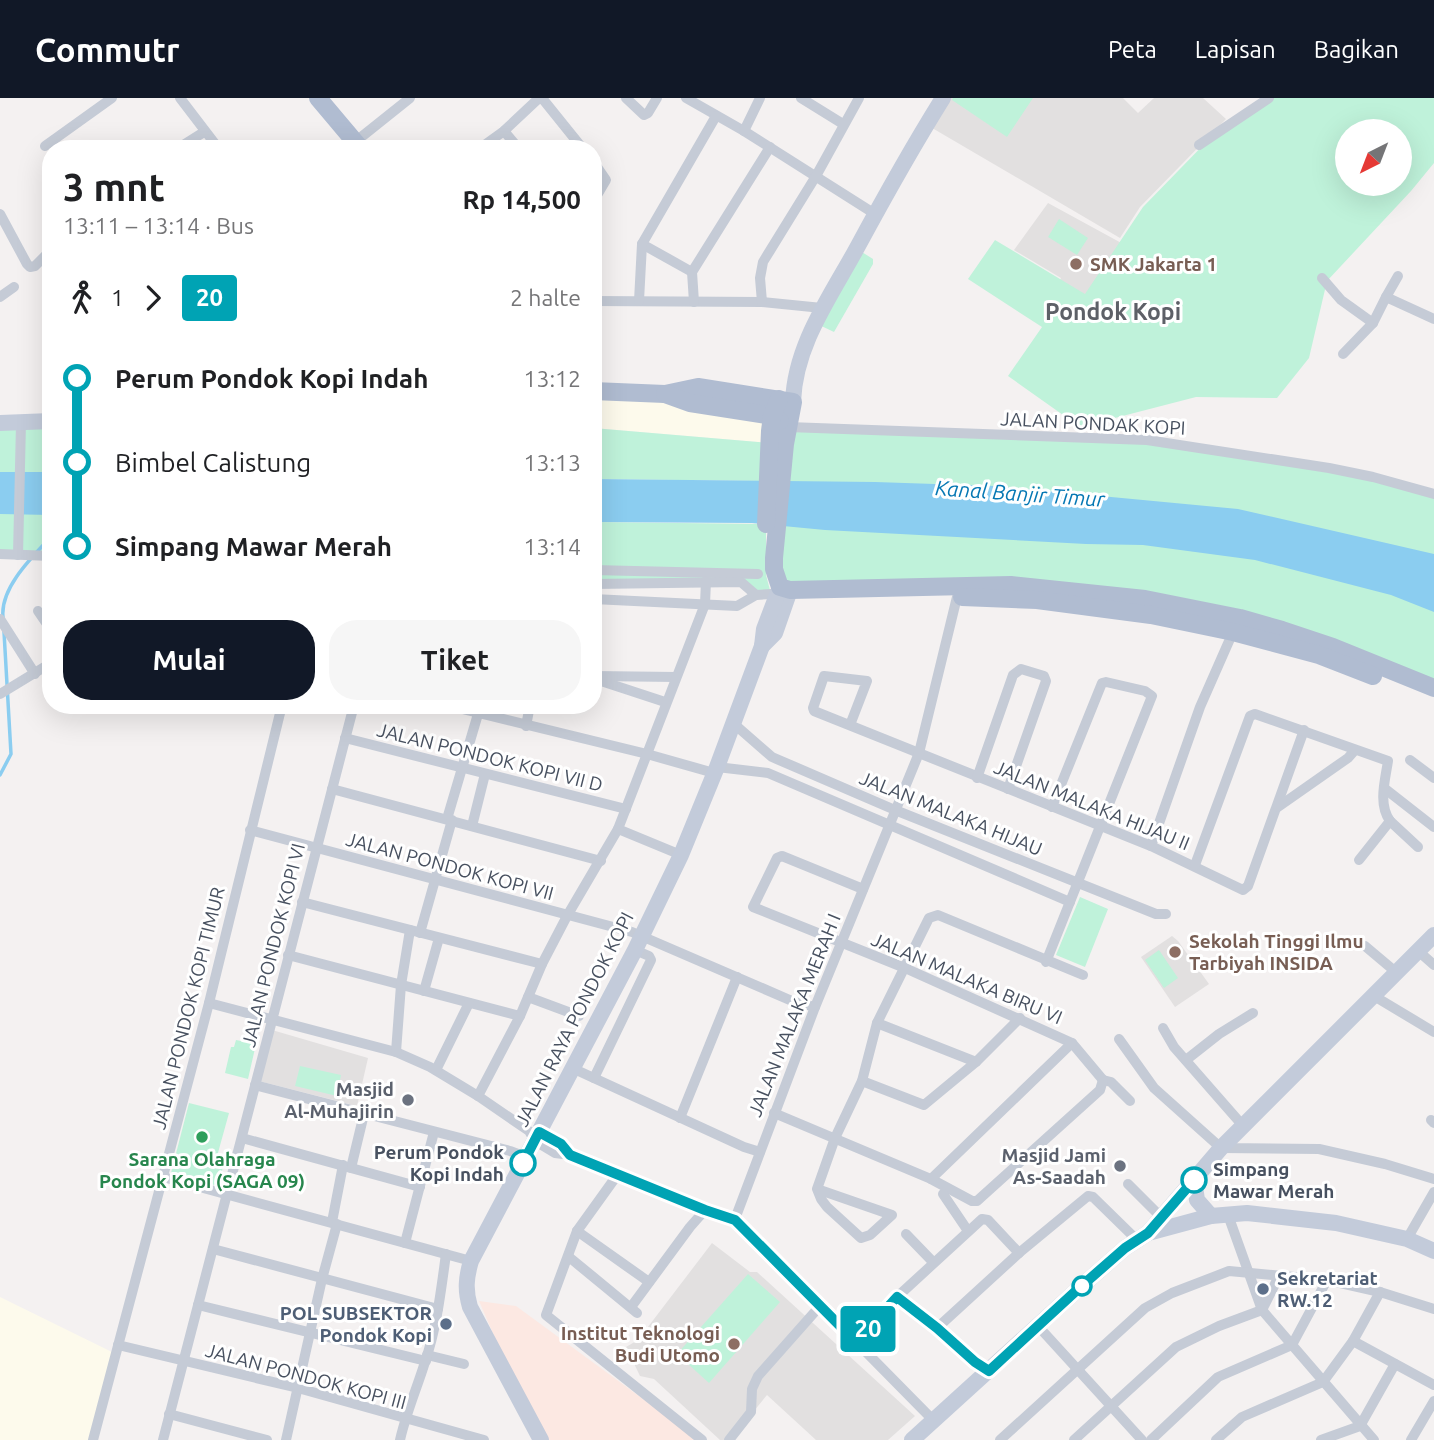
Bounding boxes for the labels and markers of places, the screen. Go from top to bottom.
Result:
place label: SMK Jakarta 1 [1090,253,1217,275]
marker: SMK Jakarta 1 [1068,256,1084,272]
place label: Sekolah Tinggi Ilmu Tarbiyah INSIDA [1189,930,1364,974]
marker: Sekolah Tinggi Ilmu Tarbiyah INSIDA [1167,944,1183,960]
place label: Masjid Al-Muhajirin [284,1078,394,1122]
marker: Masjid Al-Muhajirin [400,1092,416,1108]
marker: Sarana Olahraga Pondok Kopi (SAGA 09) [194,1129,210,1145]
place label: Perum Pondok Kopi Indah [374,1141,504,1185]
place label: Masjid Jami As-Saadah [1001,1144,1106,1188]
place label: Sarana Olahraga Pondok Kopi (SAGA 09) [99,1148,305,1192]
marker: Perum Pondok Kopi Indah [510,1150,536,1176]
marker: Masjid Jami As-Saadah [1112,1158,1128,1174]
place label: Simpang Mawar Merah [1213,1158,1334,1202]
marker: Simpang Mawar Merah [1181,1167,1207,1193]
place label: Sekretariat RW.12 [1277,1267,1378,1311]
unlabelled marker [1072,1276,1092,1296]
marker: Sekretariat RW.12 [1255,1281,1271,1297]
place label: POL SUBSEKTOR Pondok Kopi [280,1302,433,1346]
marker: POL SUBSEKTOR Pondok Kopi [438,1316,454,1332]
place label: Institut Teknologi Budi Utomo [561,1322,720,1366]
marker: Institut Teknologi Budi Utomo [726,1336,742,1352]

